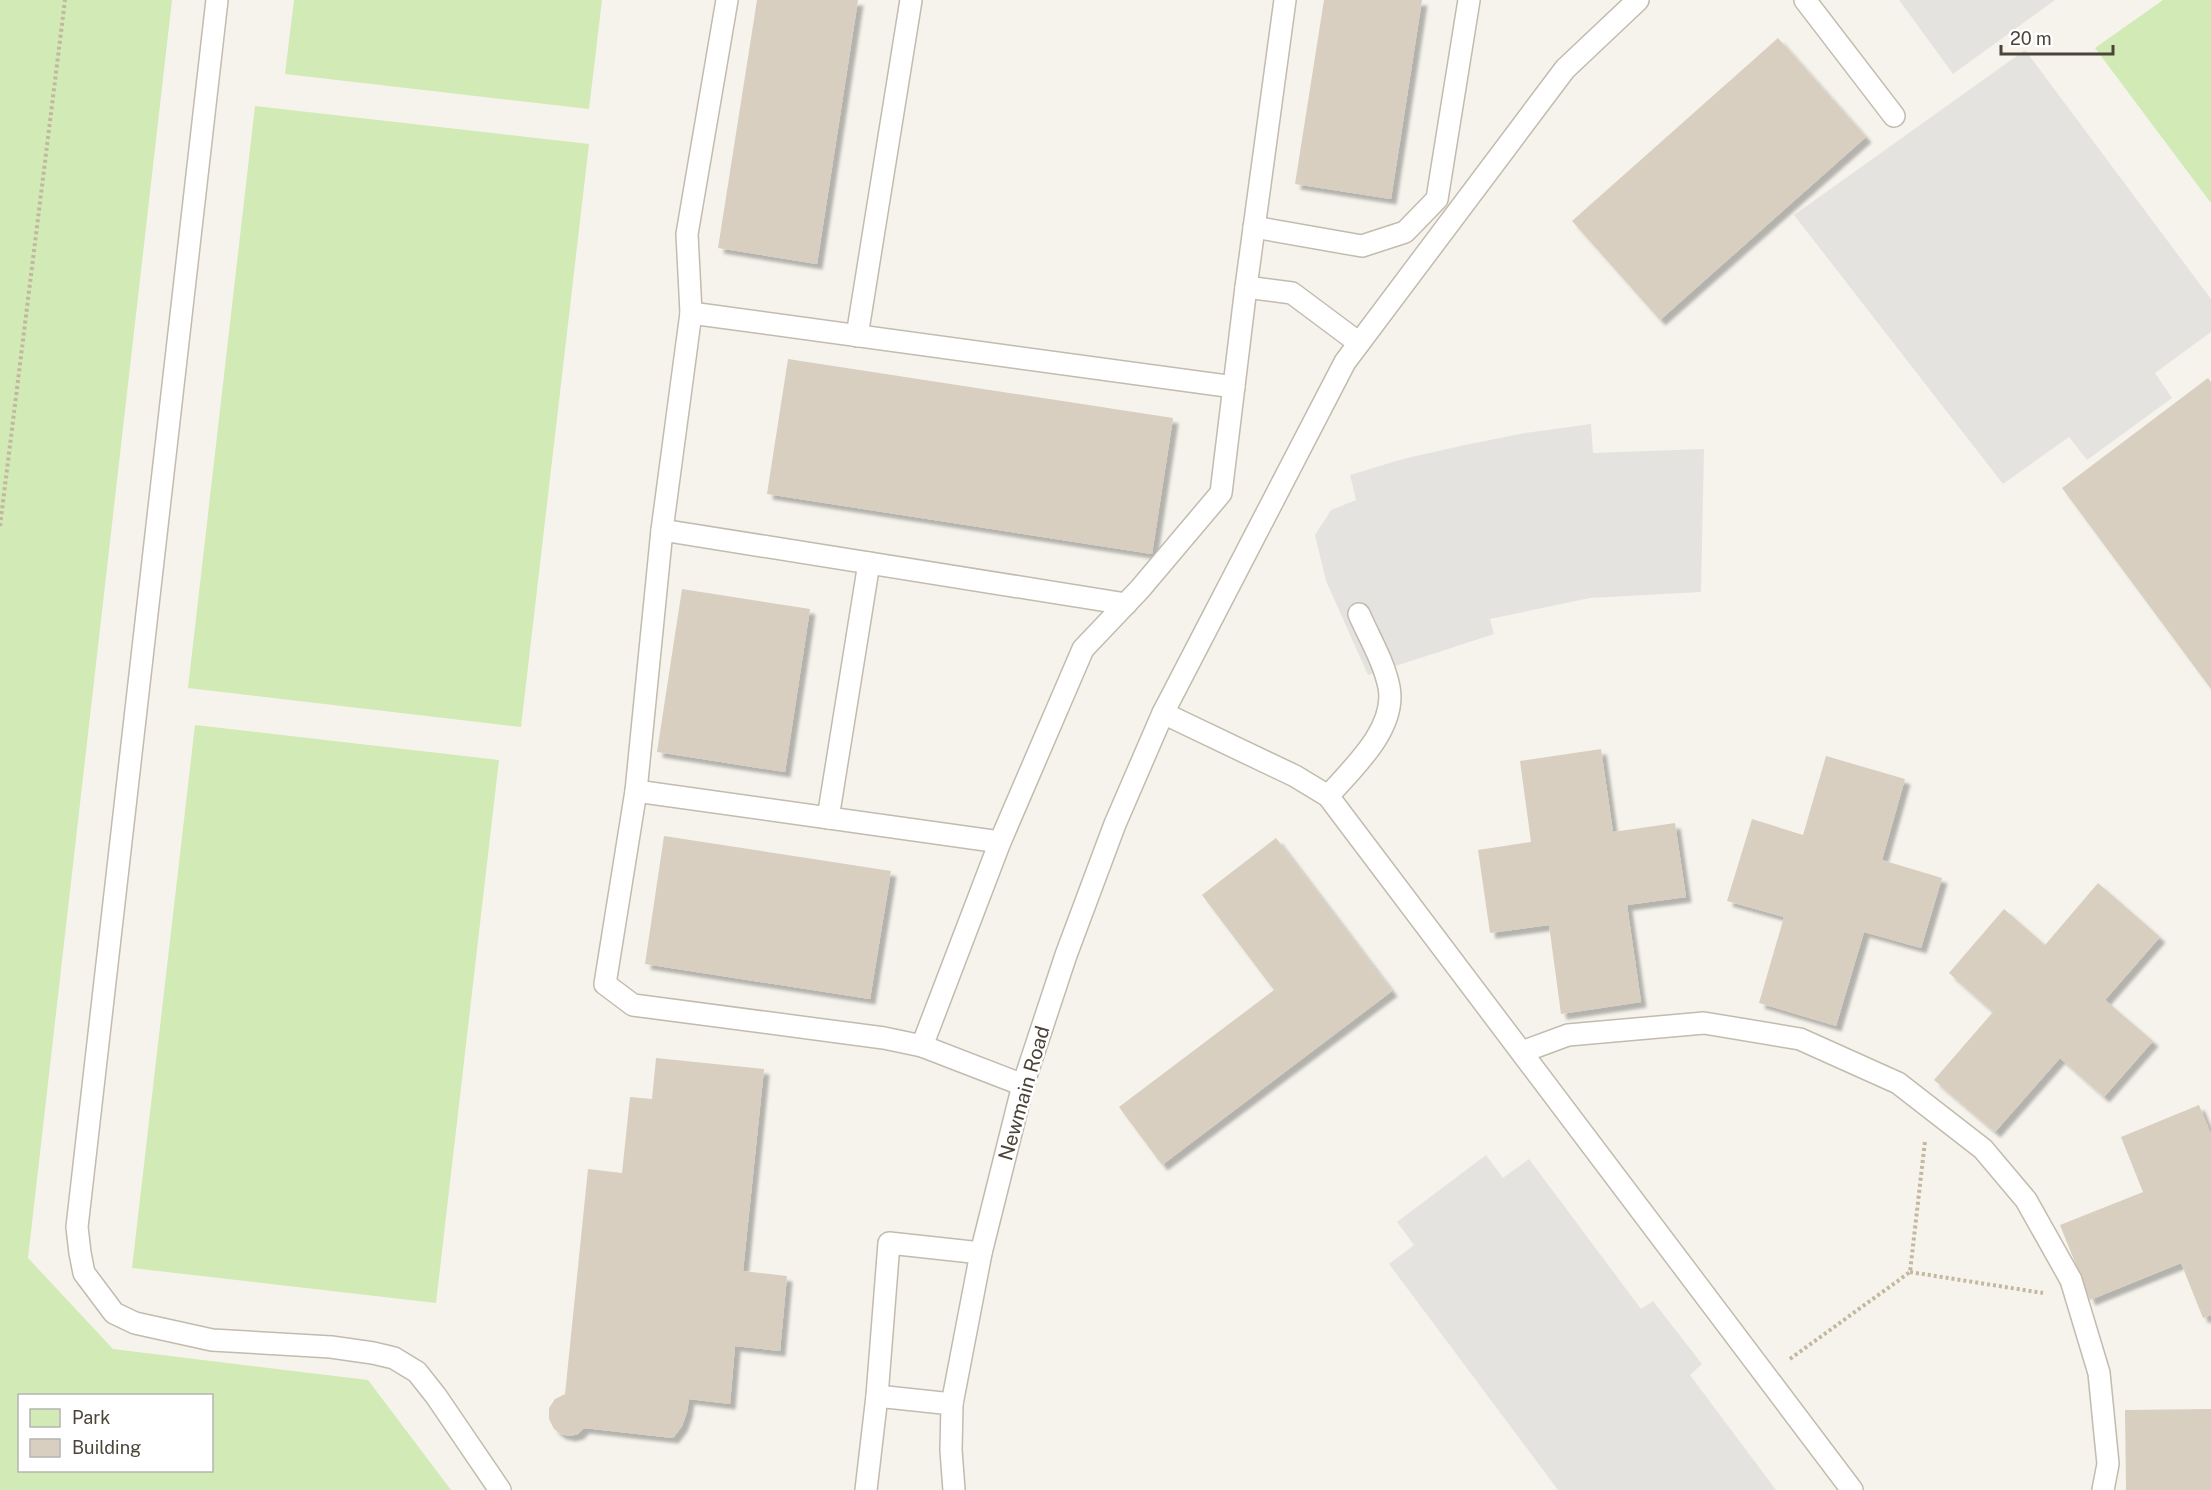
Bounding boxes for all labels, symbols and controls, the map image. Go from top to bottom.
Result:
scale bar [2001,18,2114,56]
text: 20 m [2010,28,2052,49]
street label: Newmain Road [993,1023,1055,1163]
legend [18,1394,213,1472]
text: Park [72,1407,110,1428]
text: Building [72,1437,141,1458]

